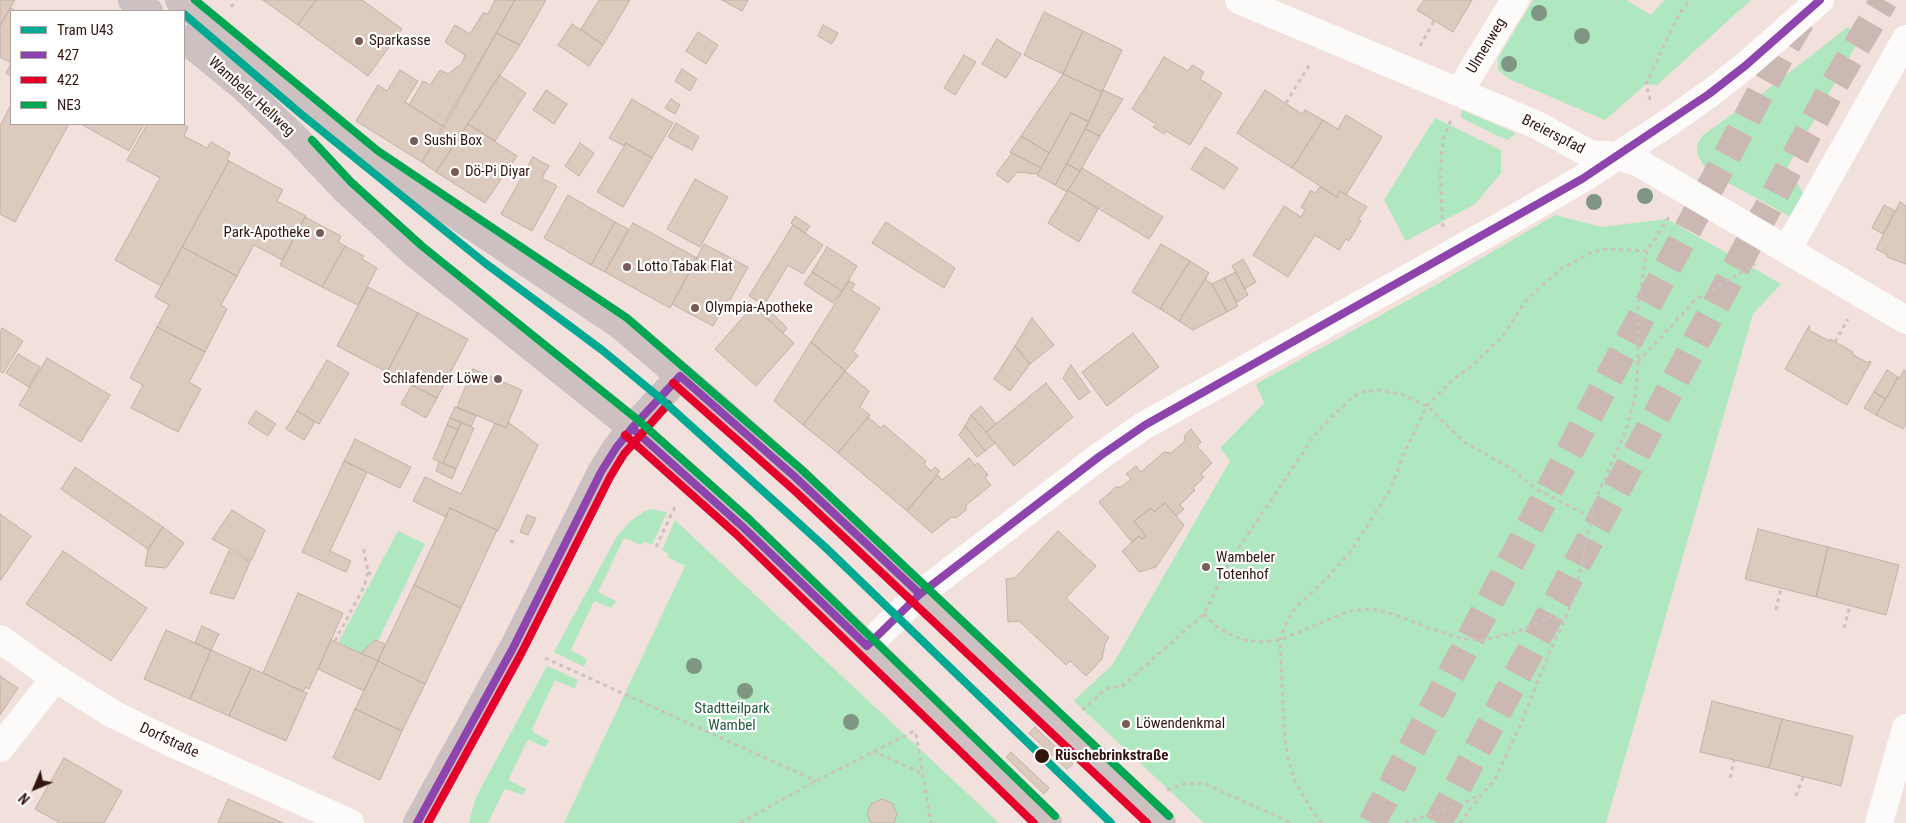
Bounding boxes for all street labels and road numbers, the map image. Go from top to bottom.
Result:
street label: Ulmenweg [1463,15,1511,77]
street label: Wambeler Hellweg [204,54,298,140]
street label: Breierspfad [1518,111,1588,159]
street label: Dorfstraße [137,720,201,762]

